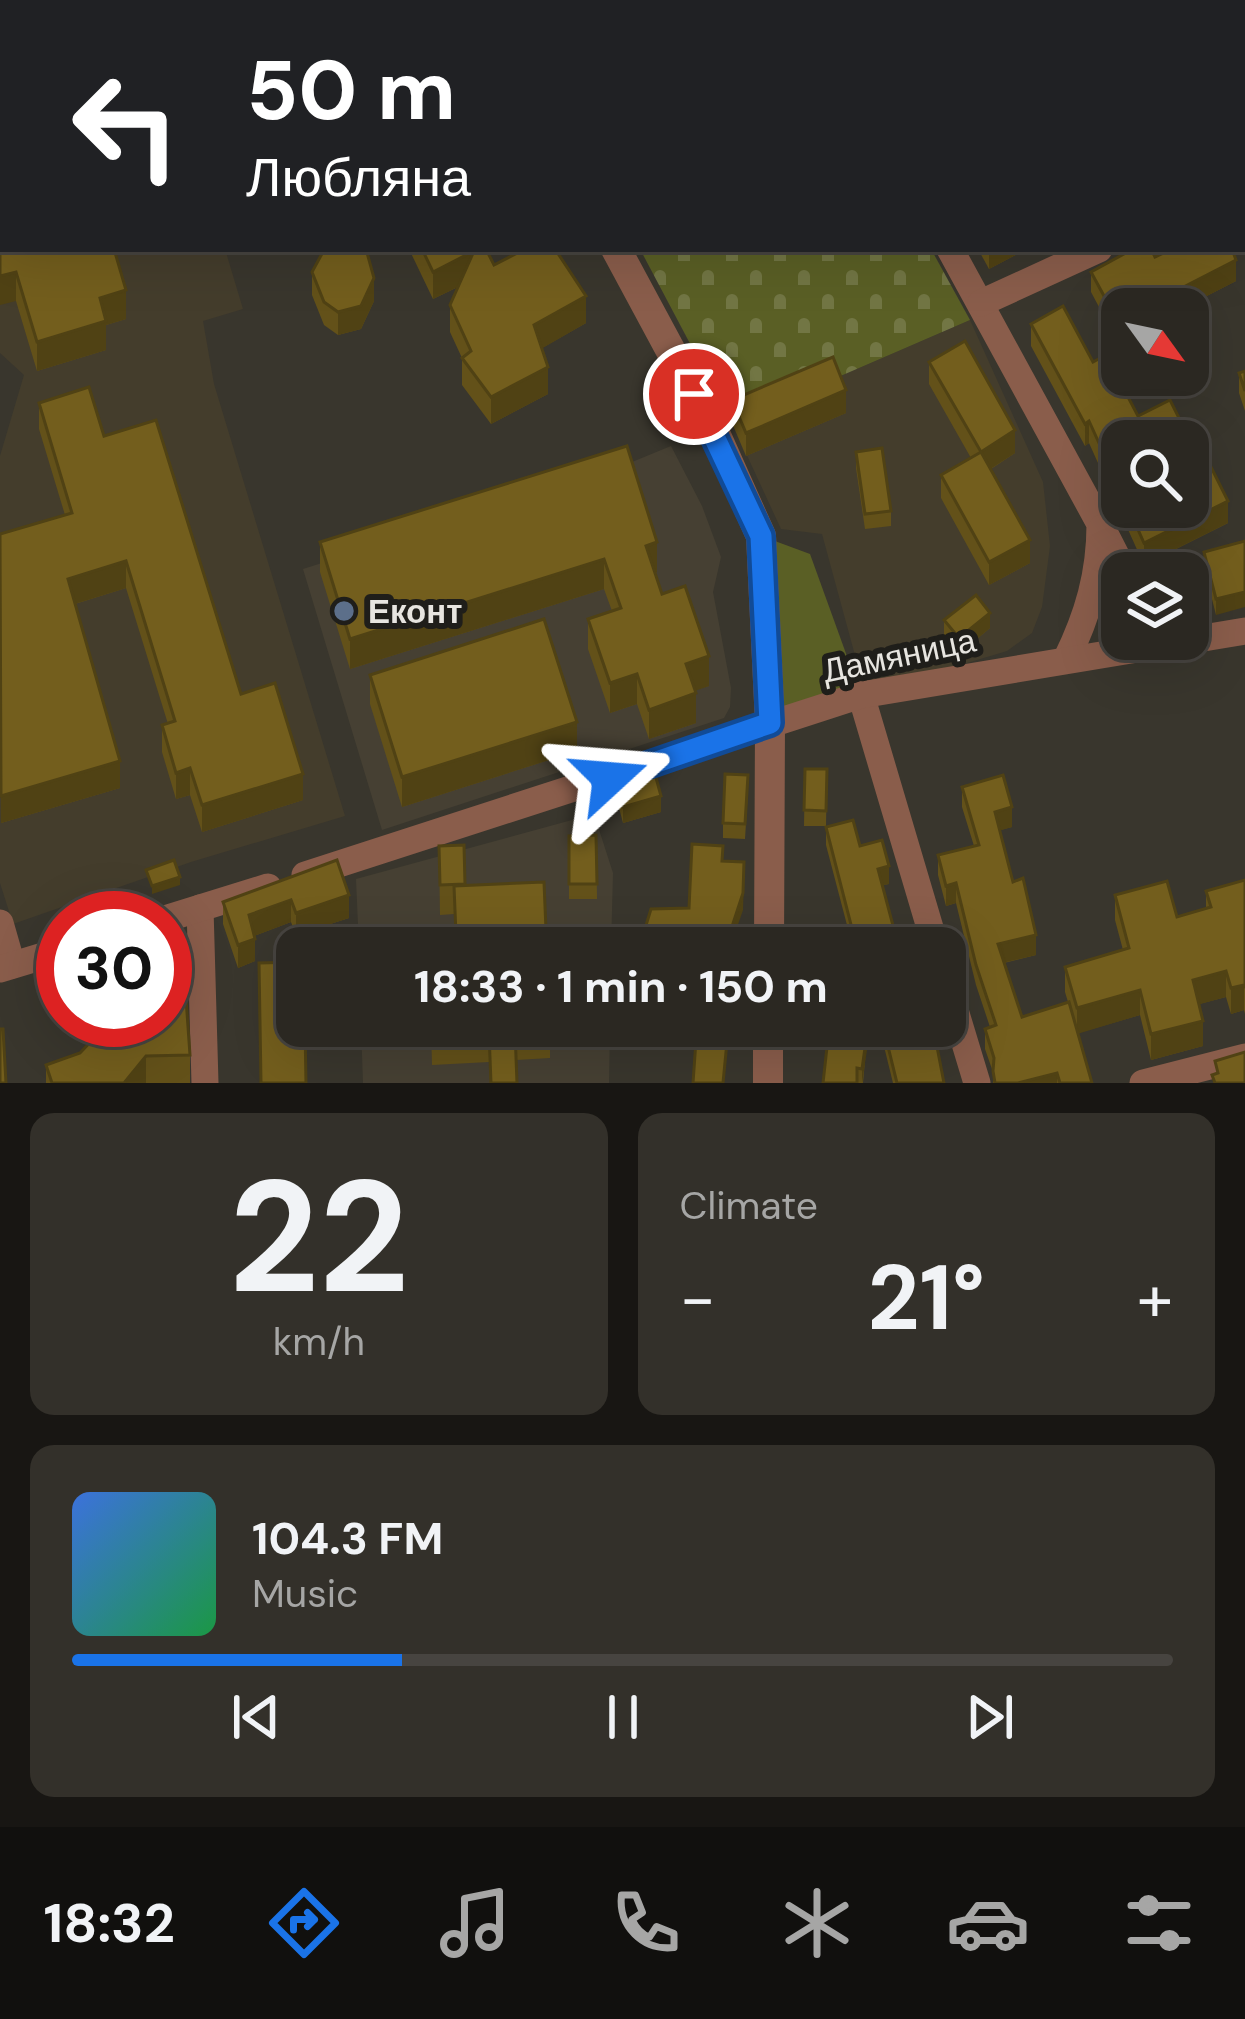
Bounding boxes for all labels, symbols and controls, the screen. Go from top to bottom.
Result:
text: 50 m [246,36,456,145]
icon: left [48,48,204,204]
text: Любляна [246,142,471,213]
north arrow [1101,288,1209,396]
map controls [1101,288,1209,660]
pin [643,343,745,445]
icon: arrive [661,361,727,427]
button: search [1101,420,1209,528]
button: layers [1101,552,1209,660]
place label: Еконт [368,590,462,633]
marker: Еконт [331,598,357,624]
street label: Дамяница [819,618,980,693]
position arrow [547,715,673,841]
speed limit sign: 30 [36,891,192,1047]
text: 18:33 · 1 min · 150 m [414,957,828,1016]
text: 22 [229,1136,409,1339]
text: Climate [680,1180,818,1231]
text: 21° [868,1240,985,1357]
text: − [680,1256,716,1341]
text: + [1137,1256,1173,1341]
text: km/h [273,1316,365,1367]
text: 104.3 FM [252,1509,443,1568]
text: Music [252,1568,358,1619]
icon: previous [223,1684,289,1750]
icon: pause [590,1684,656,1750]
icon: next [957,1684,1023,1750]
icon: directions [262,1881,346,1965]
icon: music [433,1881,517,1965]
icon: phone [604,1881,688,1965]
icon: climate [775,1881,859,1965]
icon: car [946,1881,1030,1965]
icon: filters [1117,1881,1201,1965]
text: 18:32 [44,1888,175,1959]

